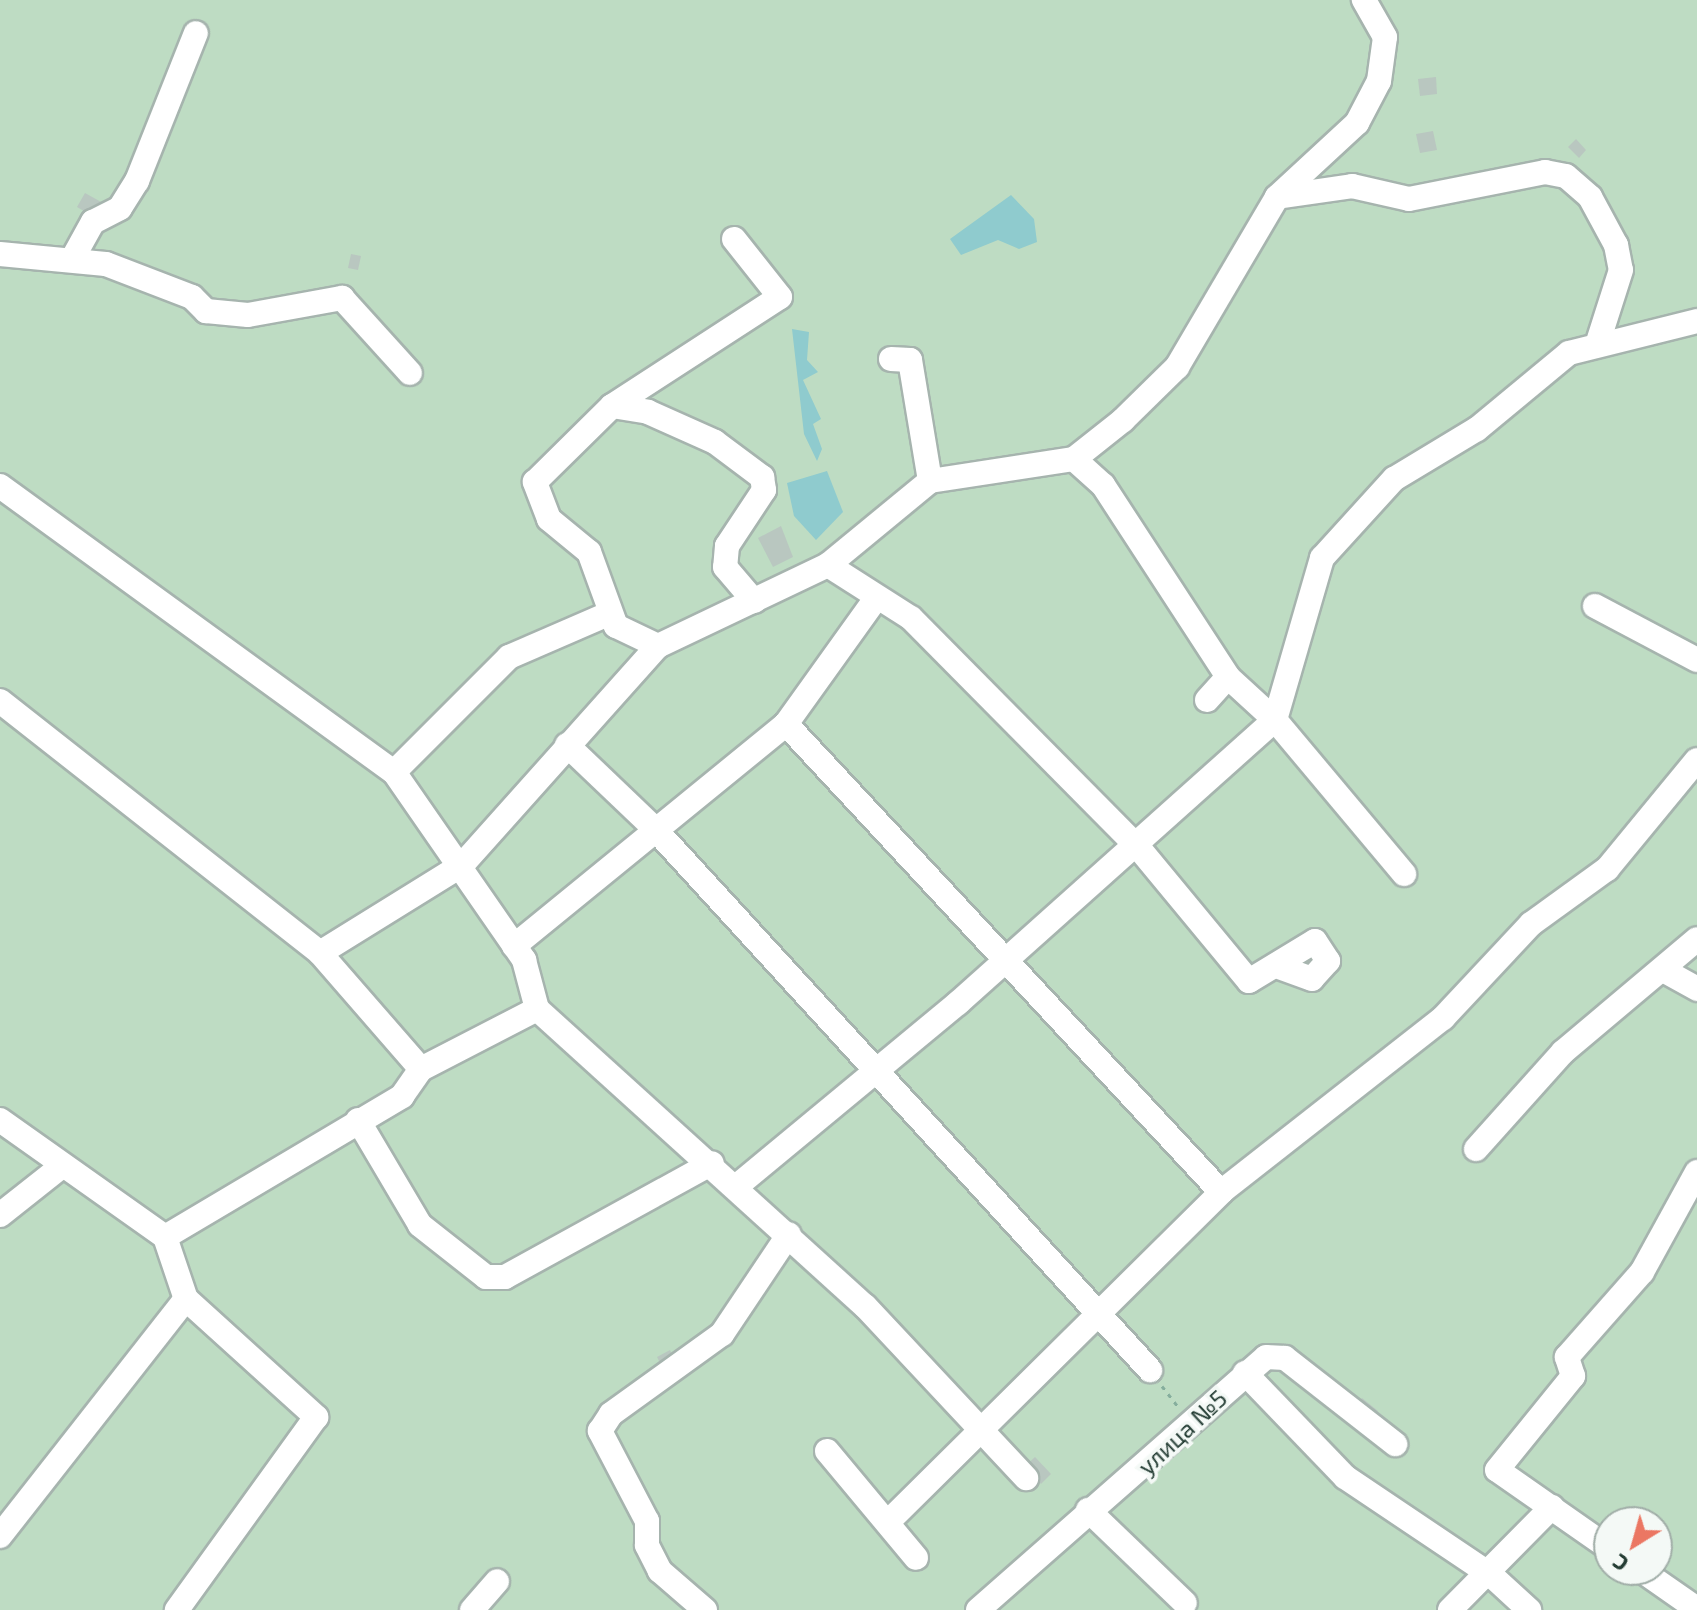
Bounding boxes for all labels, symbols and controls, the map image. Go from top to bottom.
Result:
street label: улица №5 [1132,1384,1232,1480]
north arrow [1593,1506,1673,1586]
text: С [1607,1549,1633,1578]

